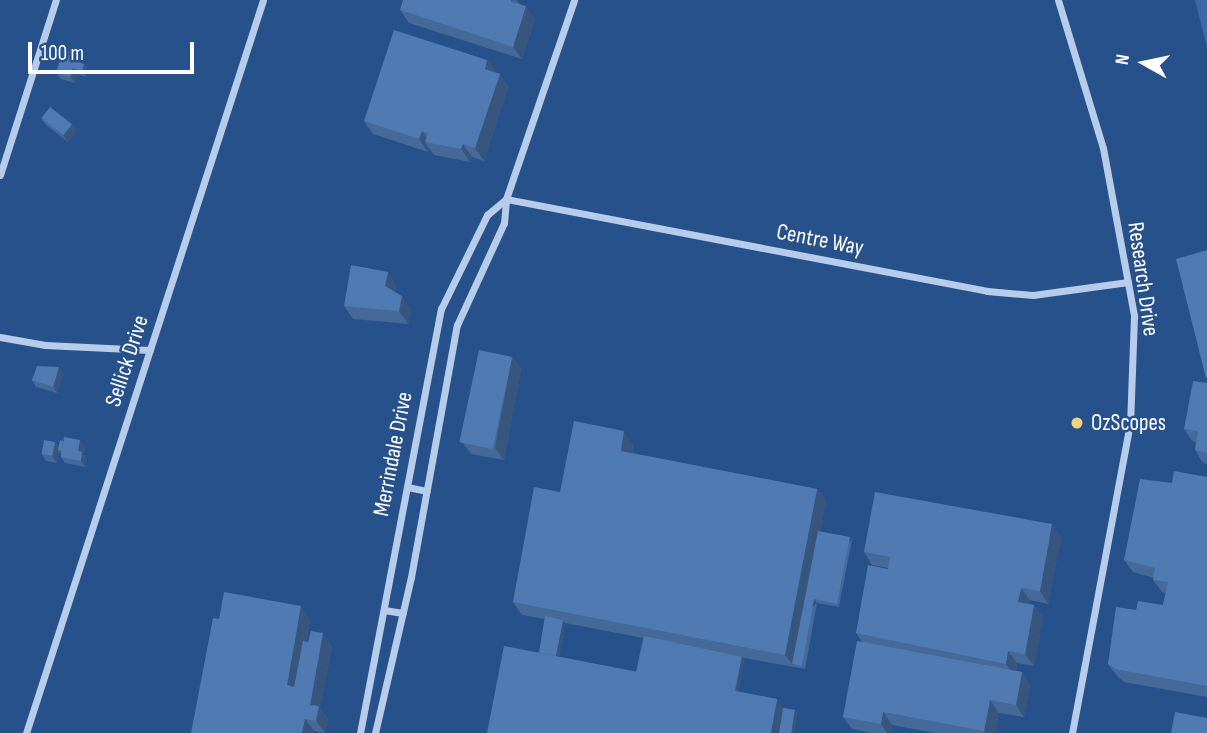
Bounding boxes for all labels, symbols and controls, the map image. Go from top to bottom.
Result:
scale bar [32,28,198,72]
north arrow [1109,28,1179,98]
text: 100 m [41,41,84,66]
text: N [1111,53,1135,66]
street label: Centre Way [774,218,866,262]
street label: Research Drive [1121,220,1165,338]
street label: Sellick Drive [99,312,155,410]
street label: Merrindale Drive [367,390,419,518]
place label: OzScopes [1091,409,1166,437]
marker: OzScopes [1069,415,1085,431]

